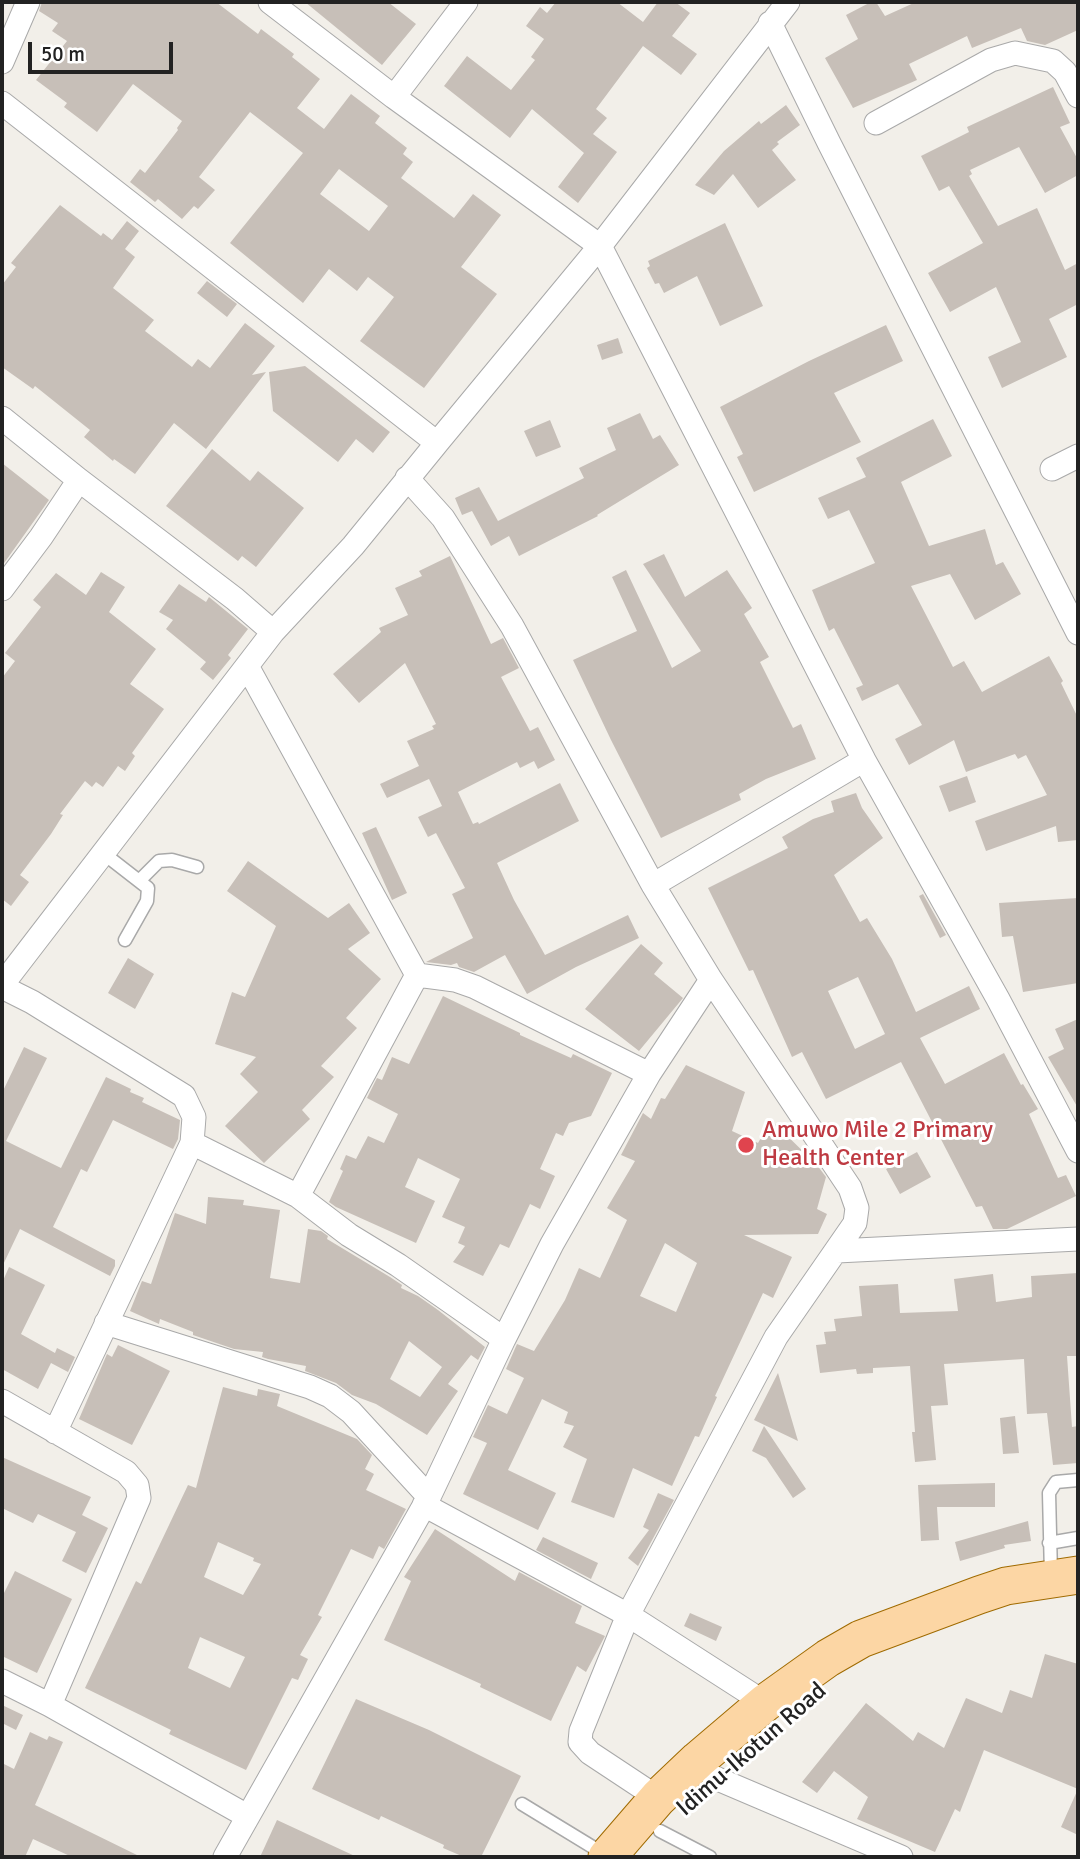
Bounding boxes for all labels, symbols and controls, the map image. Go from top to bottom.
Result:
scale bar [32,28,177,72]
text: 50 m [41,41,85,67]
place label: Amuwo Mile 2 Primary Health Center [762,1117,993,1173]
marker: Amuwo Mile 2 Primary Health Center [736,1135,756,1155]
street label: Idimu-Ikotun Road [671,1677,833,1823]

